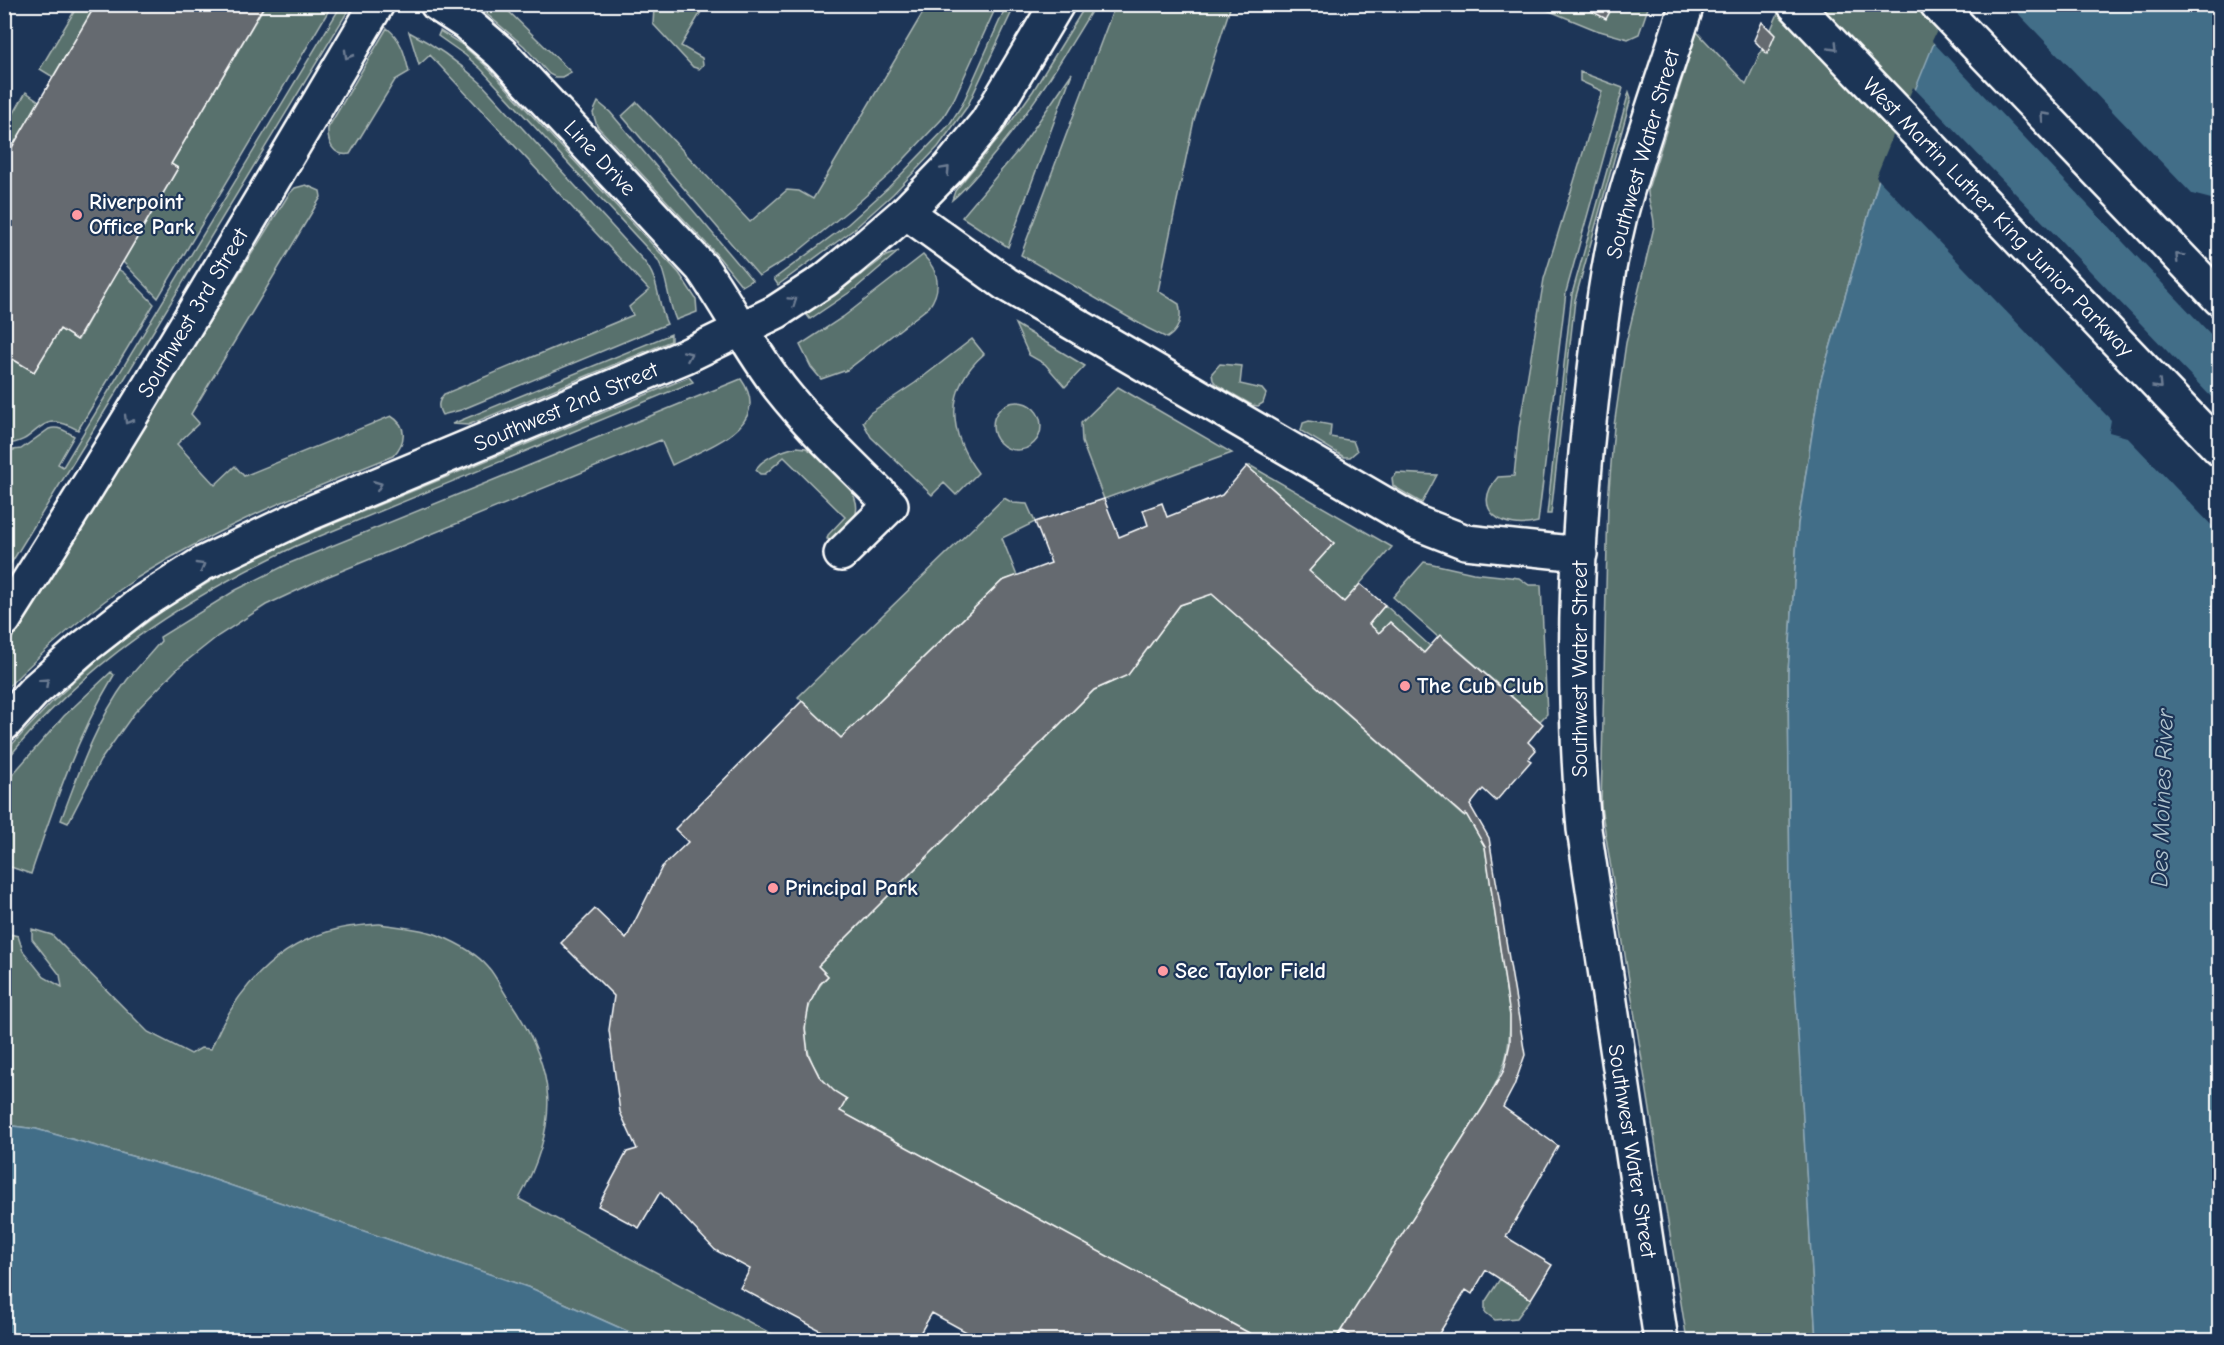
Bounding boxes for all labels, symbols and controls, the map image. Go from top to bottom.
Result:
one-way arrow [1827,40,1838,50]
street label: Southwest Water Street [1601,46,1686,262]
one-way arrow [343,49,355,59]
street label: West Martin Luther King Junior Parkway [1857,72,2139,362]
one-way arrow [2040,113,2051,123]
street label: Line Drive [558,115,642,201]
one-way arrow [939,166,950,177]
place label: Riverpoint Office Park [89,189,195,240]
marker: Riverpoint Office Park [70,208,84,222]
street label: Southwest 3rd Street [132,223,254,402]
one-way arrow [2175,254,2186,264]
one-way arrow [786,297,797,308]
one-way arrow [682,350,693,362]
street label: Southwest 2nd Street [470,356,663,458]
one-way arrow [2151,378,2162,388]
one-way arrow [124,414,136,424]
one-way arrow [372,480,383,492]
street label: Southwest Water Street [1567,560,1593,777]
one-way arrow [195,562,205,573]
place label: The Cub Club [1417,673,1544,699]
one-way arrow [38,678,48,689]
marker: The Cub Club [1398,679,1412,693]
water label: Des Moines River [2145,707,2179,888]
place label: Principal Park [785,875,918,901]
marker: Principal Park [766,881,780,895]
place label: Sec Taylor Field [1175,958,1326,984]
marker: Sec Taylor Field [1156,964,1170,978]
street label: Southwest Water Street [1602,1042,1662,1261]

